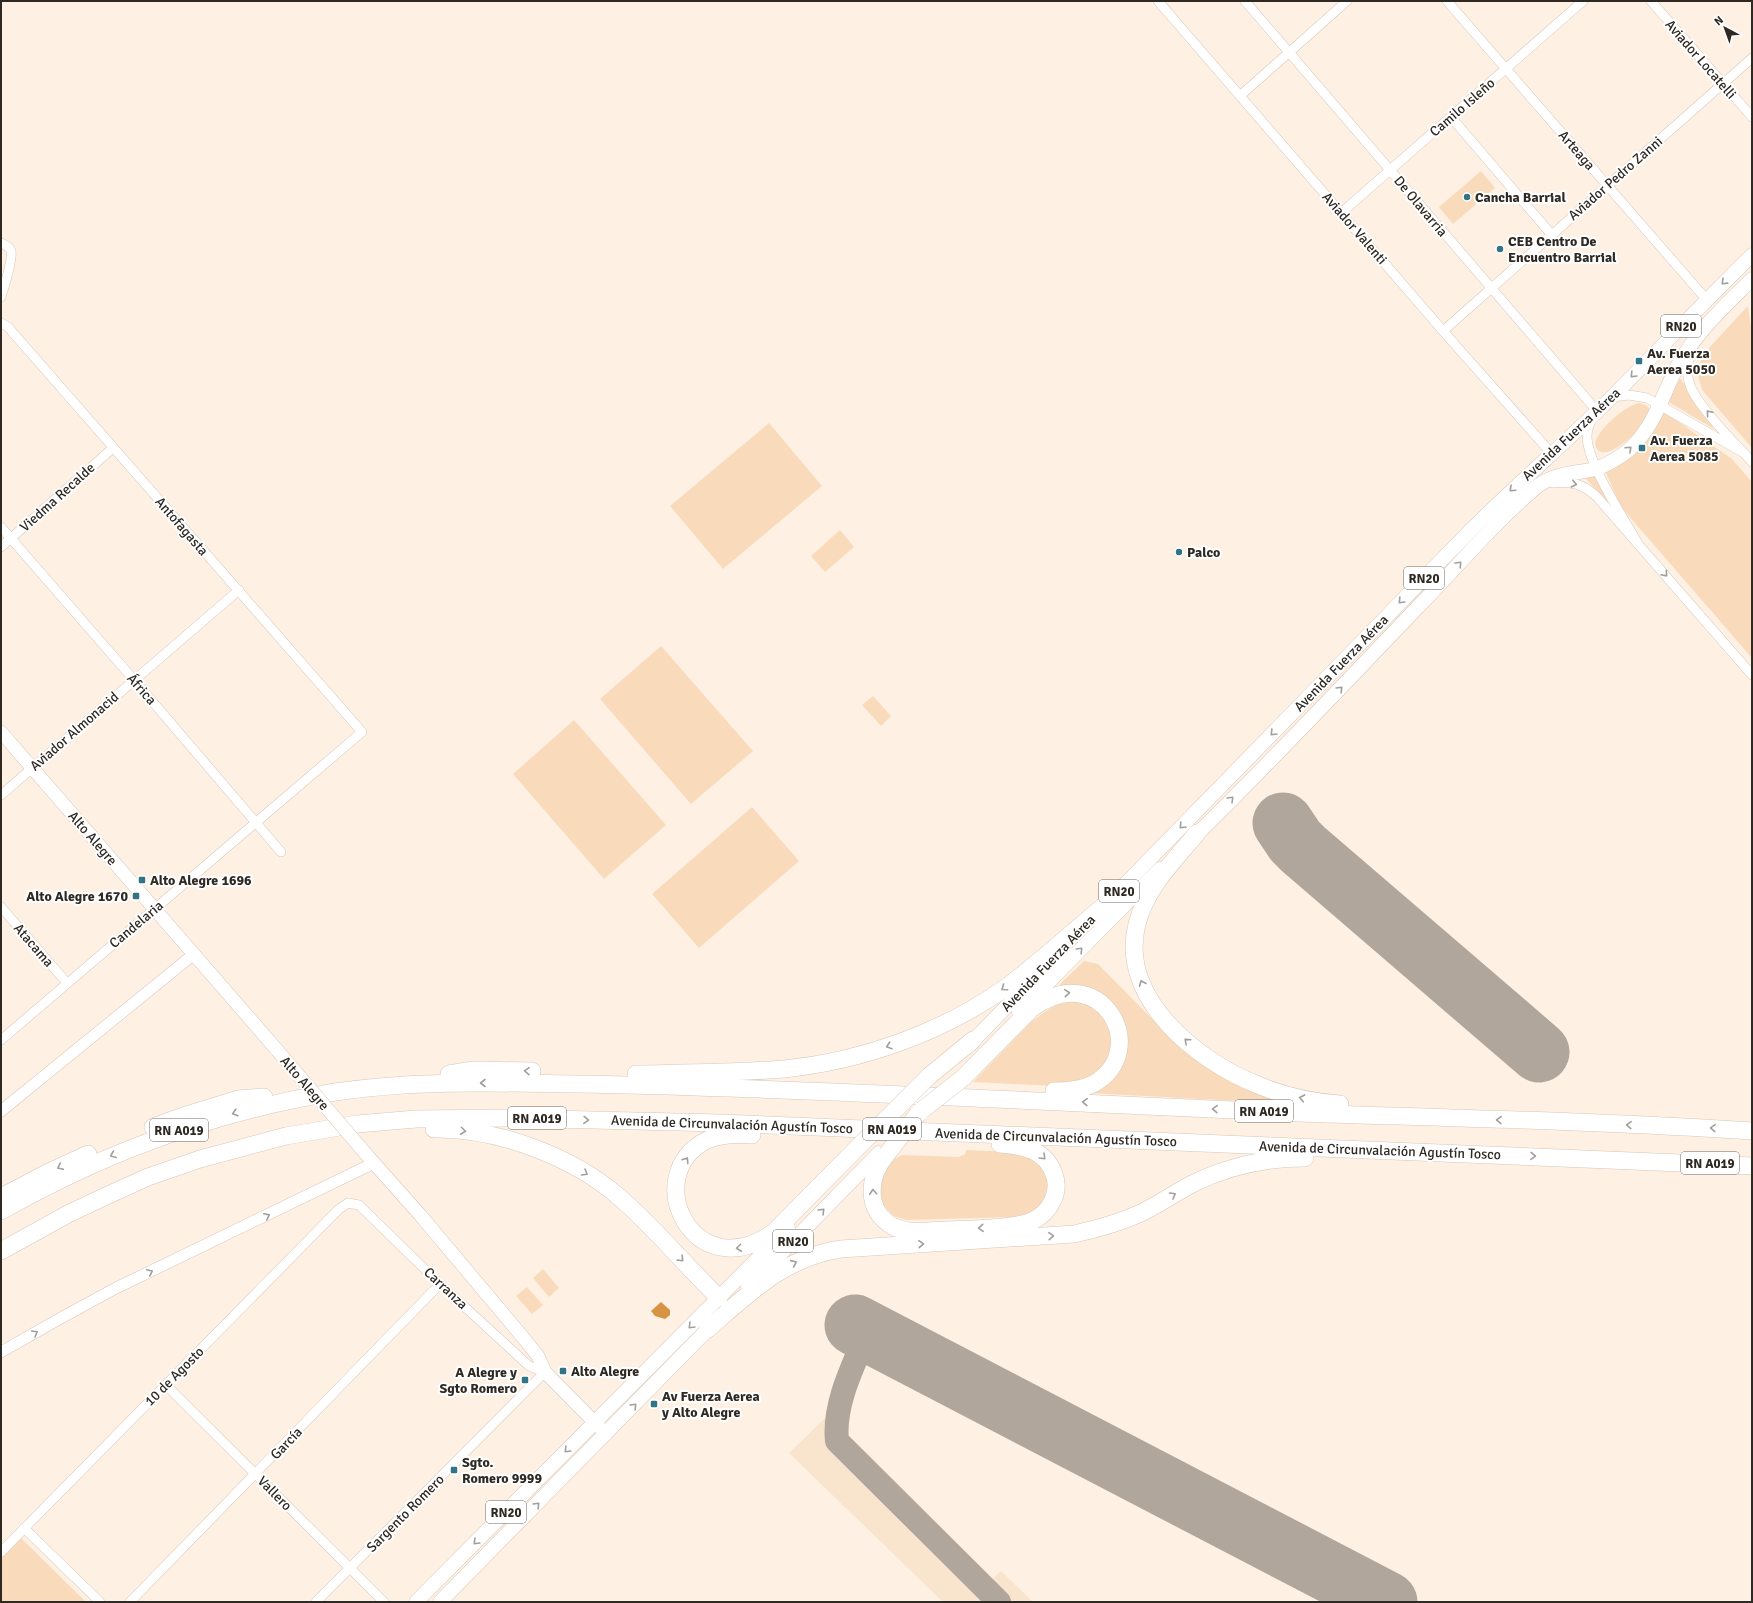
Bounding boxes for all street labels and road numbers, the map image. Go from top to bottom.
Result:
street label: Aviador Locatelli [1662,16,1740,103]
street label: Camilo Isleño [1426,74,1498,140]
street label: Arteaga [1555,127,1599,174]
street label: Aviador Pedro Zanni [1565,133,1666,224]
street label: De Olavarria [1390,172,1451,240]
street label: Aviador Valenti [1319,189,1391,268]
road number: RN20 [1661,315,1701,337]
street label: Avenida Fuerza Aérea [1519,384,1624,484]
street label: Viedma Recalde [16,459,98,535]
street label: Antofagasta [151,493,212,559]
road number: RN20 [1404,567,1444,589]
street label: Avenida Fuerza Aérea [1291,611,1392,715]
street label: África [123,670,160,709]
street label: Aviador Almonacid [27,688,122,775]
street label: Alto Alegre [65,808,121,869]
road number: RN20 [1099,880,1139,902]
street label: Candelaria [106,897,167,952]
street label: Avenida Fuerza Aérea [998,911,1099,1015]
street label: Atacama [10,920,57,971]
street label: Alto Alegre [277,1053,333,1114]
road number: RN A019 [1235,1100,1293,1122]
road number: RN A019 [508,1107,566,1129]
street label: Avenida de Circunvalación Agustín Tosco [611,1112,853,1137]
road number: RN A019 [863,1118,921,1140]
road number: RN A019 [150,1119,208,1141]
street label: Avenida de Circunvalación Agustín Tosco [935,1125,1177,1150]
street label: Avenida de Circunvalación Agustín Tosco [1259,1138,1501,1163]
road number: RN A019 [1681,1152,1739,1174]
road number: RN20 [773,1230,813,1252]
street label: Carranza [420,1264,471,1313]
street label: 10 de Agosto [141,1343,208,1410]
street label: García [267,1424,306,1463]
street label: Sargento Romero [363,1471,448,1556]
street label: Vallero [254,1473,295,1514]
road number: RN20 [486,1501,526,1523]

